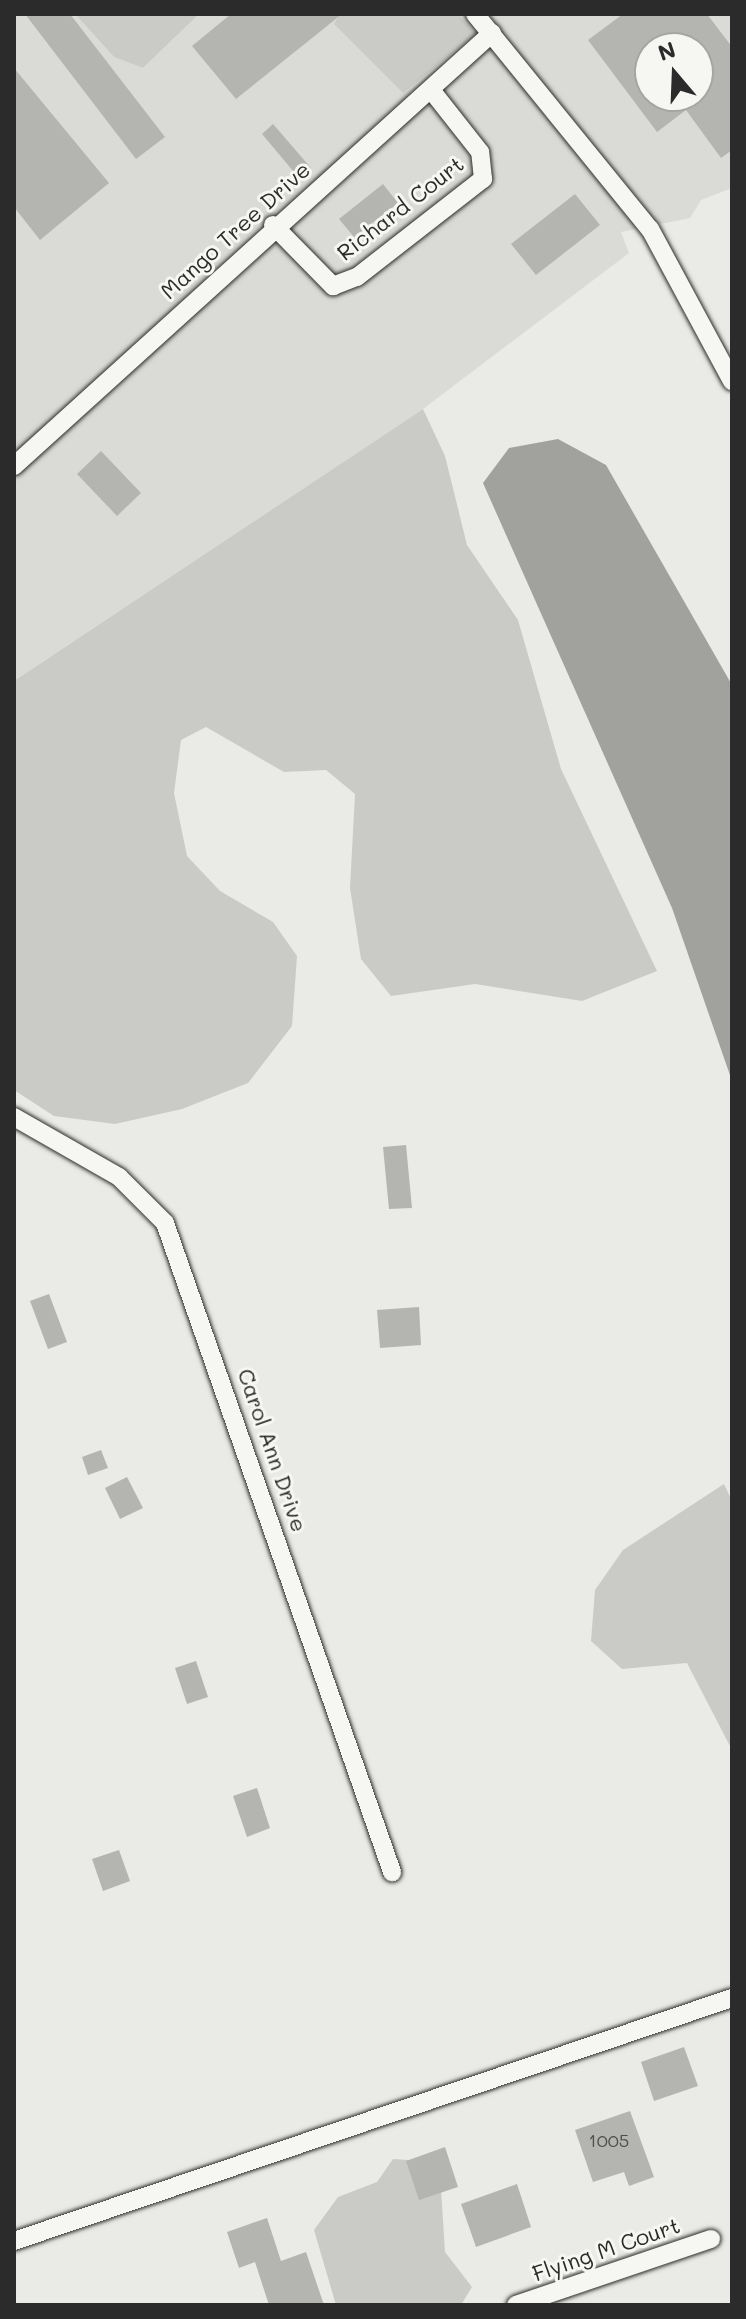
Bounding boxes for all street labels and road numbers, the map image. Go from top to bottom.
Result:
street label: Richard Court [331,150,469,266]
street label: Mango Tree Drive [155,156,315,304]
street label: Carol Ann Drive [233,1365,313,1535]
street label: Flying M Court [529,2211,683,2287]

